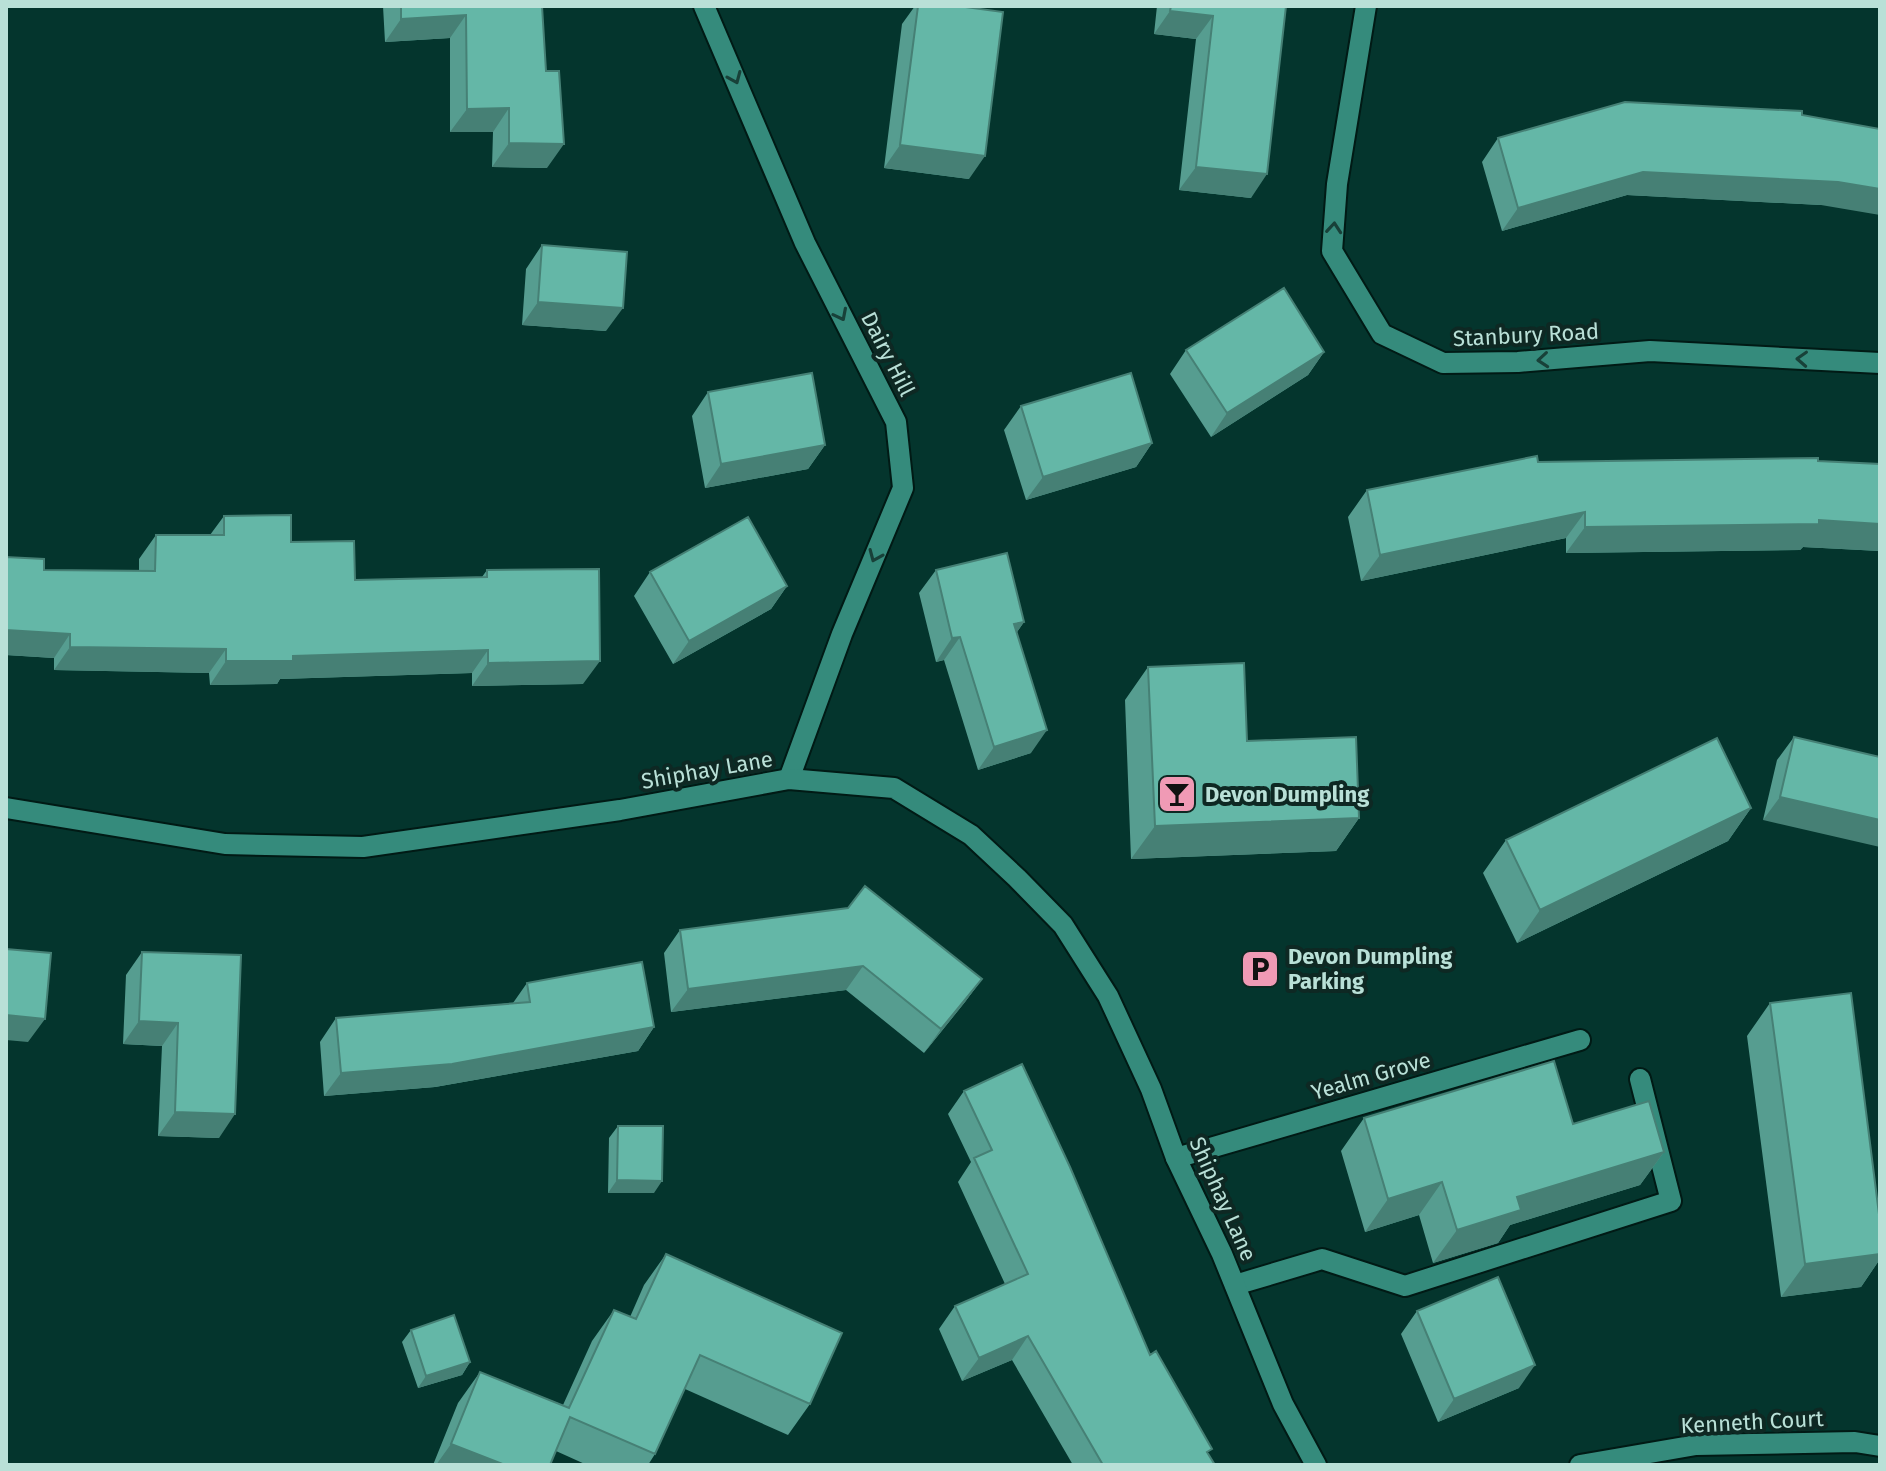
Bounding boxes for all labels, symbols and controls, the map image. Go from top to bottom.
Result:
one-way arrow [725,70,741,84]
one-way arrow [1325,221,1342,234]
one-way arrow [832,306,847,321]
street label: Dairy Hill [855,307,921,401]
street label: Stanbury Road [1452,318,1600,352]
one-way arrow [1795,351,1808,368]
one-way arrow [1536,352,1549,369]
one-way arrow [868,548,884,562]
street label: Shiphay Lane [639,745,775,795]
bar icon: Devon Dumpling [1156,773,1198,815]
place label: Devon Dumpling [1205,781,1370,808]
place label: Devon Dumpling Parking [1288,943,1453,995]
parking icon: Devon Dumpling Parking [1239,948,1281,990]
street label: Yealm Grove [1308,1046,1434,1106]
street label: Shiphay Lane [1184,1133,1262,1265]
street label: Kenneth Court [1680,1405,1824,1439]

